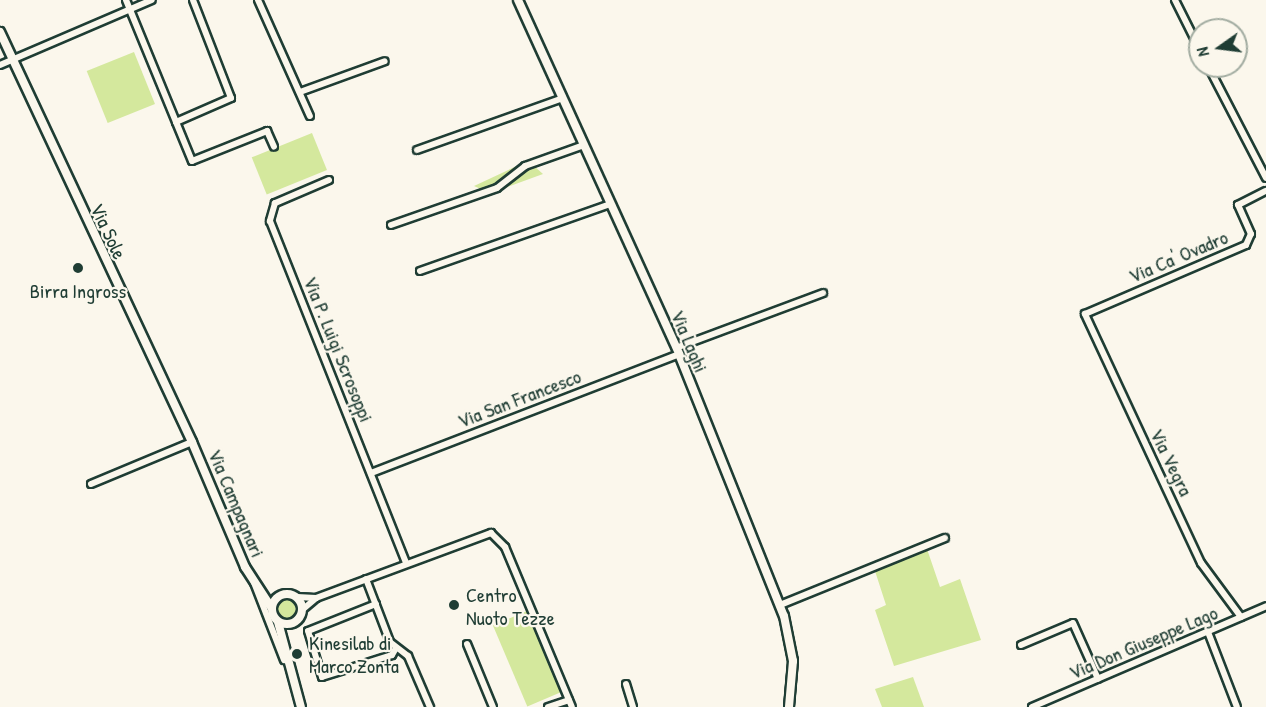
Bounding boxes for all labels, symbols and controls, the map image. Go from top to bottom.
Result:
north arrow [1188,18,1248,78]
text: N [1191,45,1214,59]
street label: Via Sole [86,199,132,263]
street label: Via Ca' Ovadro [1125,224,1231,288]
marker: Birra Ingross [71,261,85,275]
street label: Via P. Luigi Scrosoppi [299,273,379,425]
place label: Birra Ingross [30,278,126,302]
street label: Via Laghi [666,306,714,376]
street label: Via San Francesco [454,363,584,433]
street label: Via Vegra [1145,424,1199,500]
street label: Via Campagnari [204,445,270,561]
place label: Centro Nuoto Tezze [466,582,555,629]
marker: Centro Nuoto Tezze [447,598,461,612]
street label: Via Don Giuseppe Lago [1065,600,1221,684]
place label: Kinesilab di Marco Zonta [309,630,399,677]
marker: Kinesilab di Marco Zonta [290,647,304,661]

